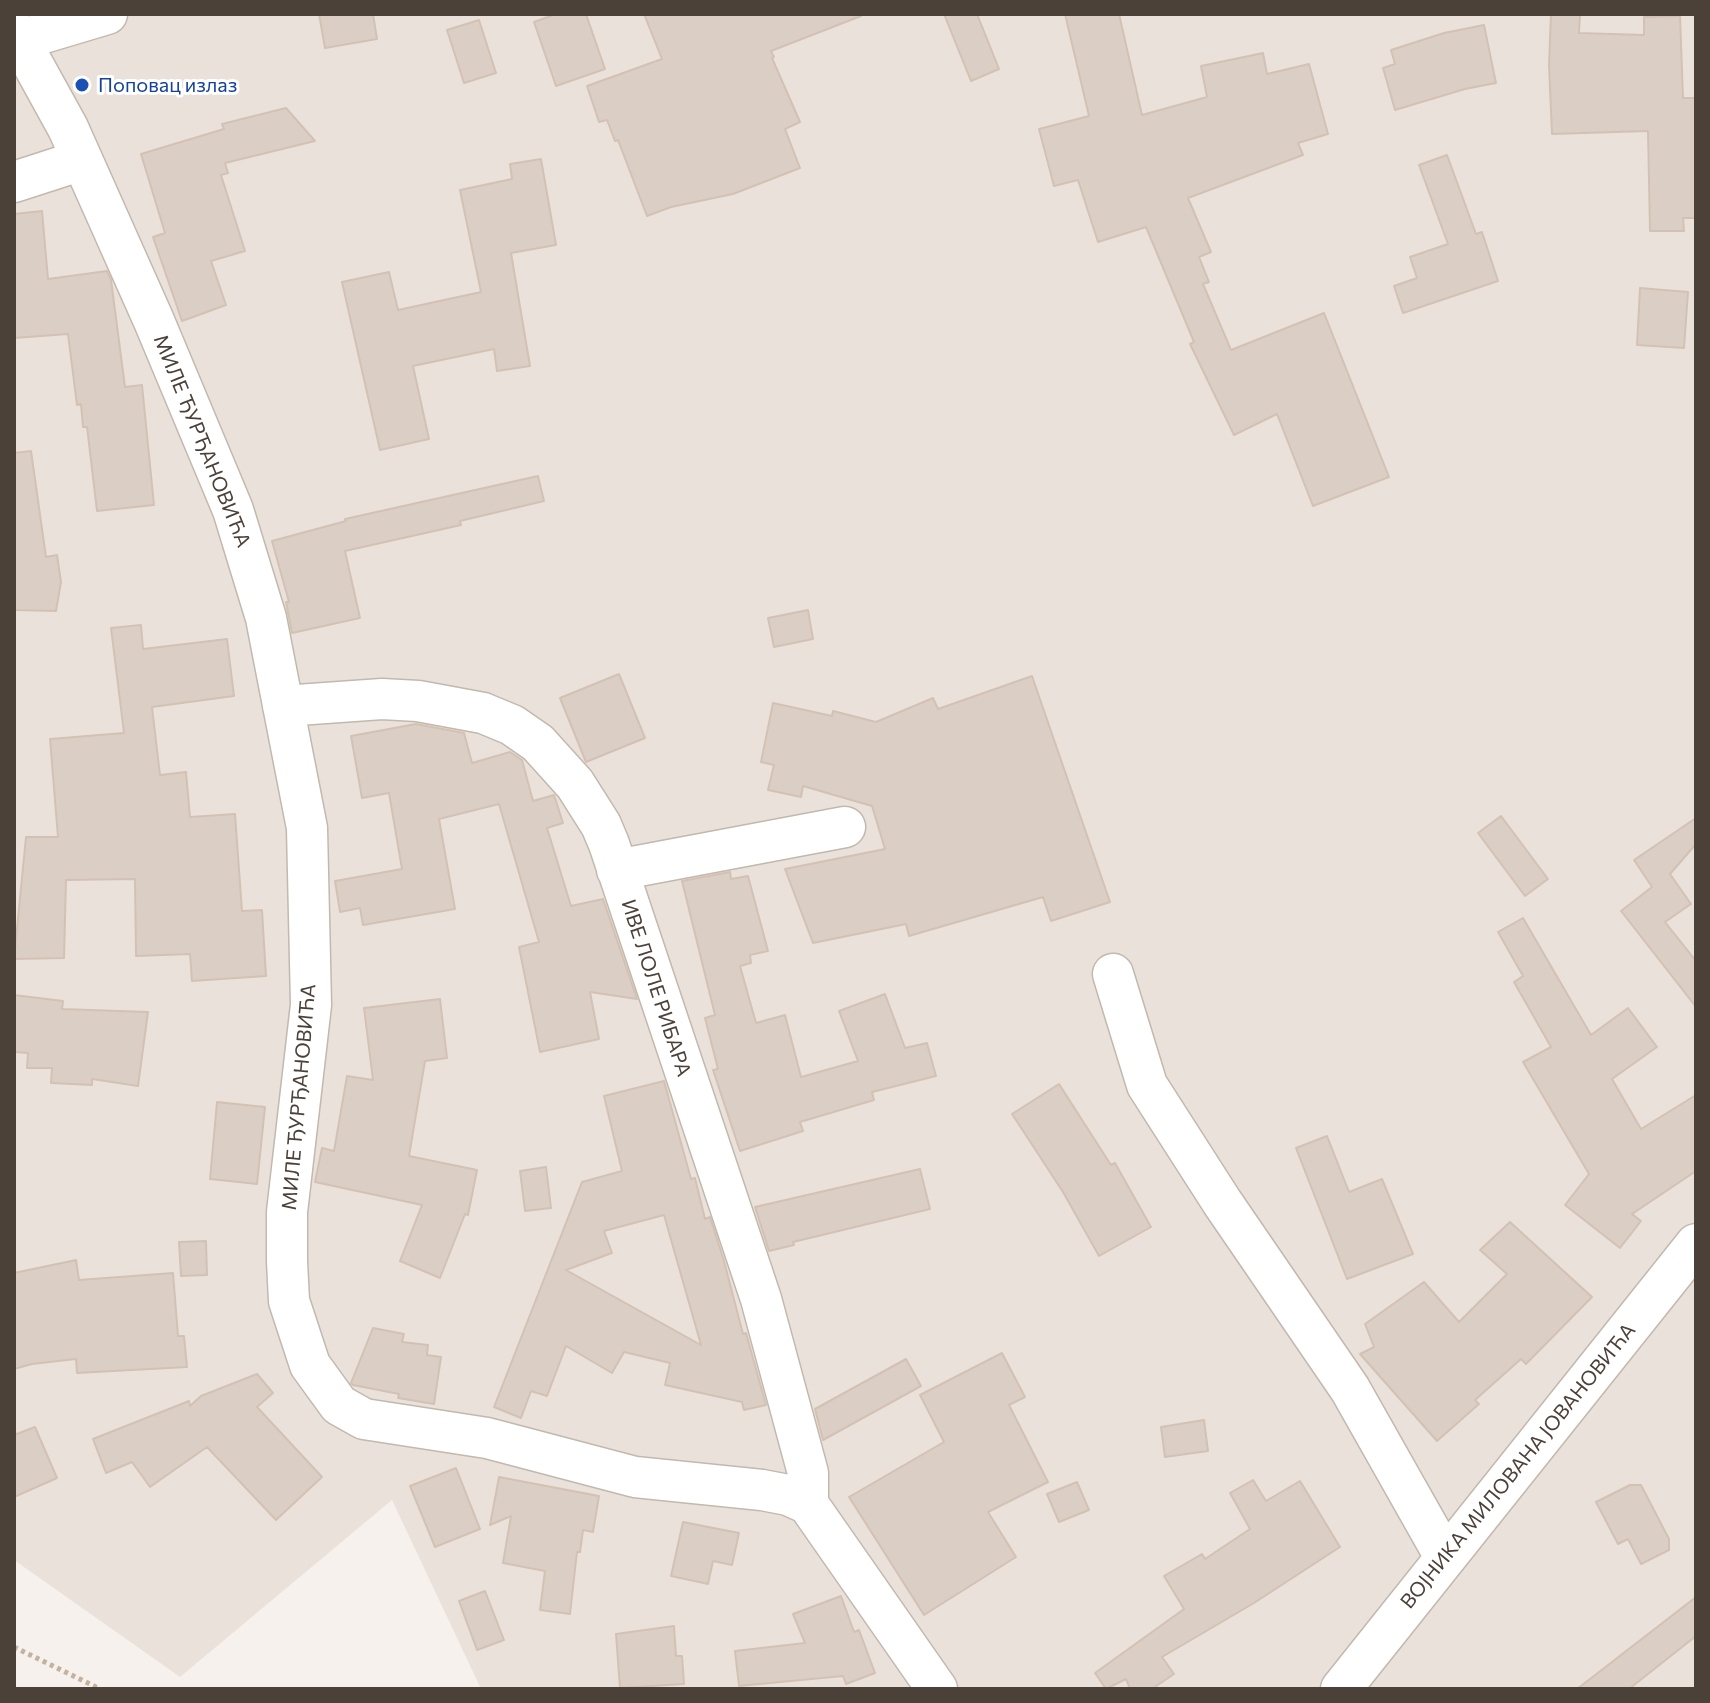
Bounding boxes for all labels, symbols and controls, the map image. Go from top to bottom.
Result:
place label: Поповац излаз [98,73,237,97]
marker: Поповац излаз [73,76,91,94]
street label: МИЛЕ ЂУРЂАНОВИЋА [148,331,256,551]
street label: ИВЕ ЛОЛЕ РИБАРА [616,896,696,1080]
street label: МИЛЕ ЂУРЂАНОВИЋА [277,983,321,1211]
street label: ВОЈНИКА МИЛОВАНА ЈОВАНОВИЋА [1395,1319,1641,1613]

